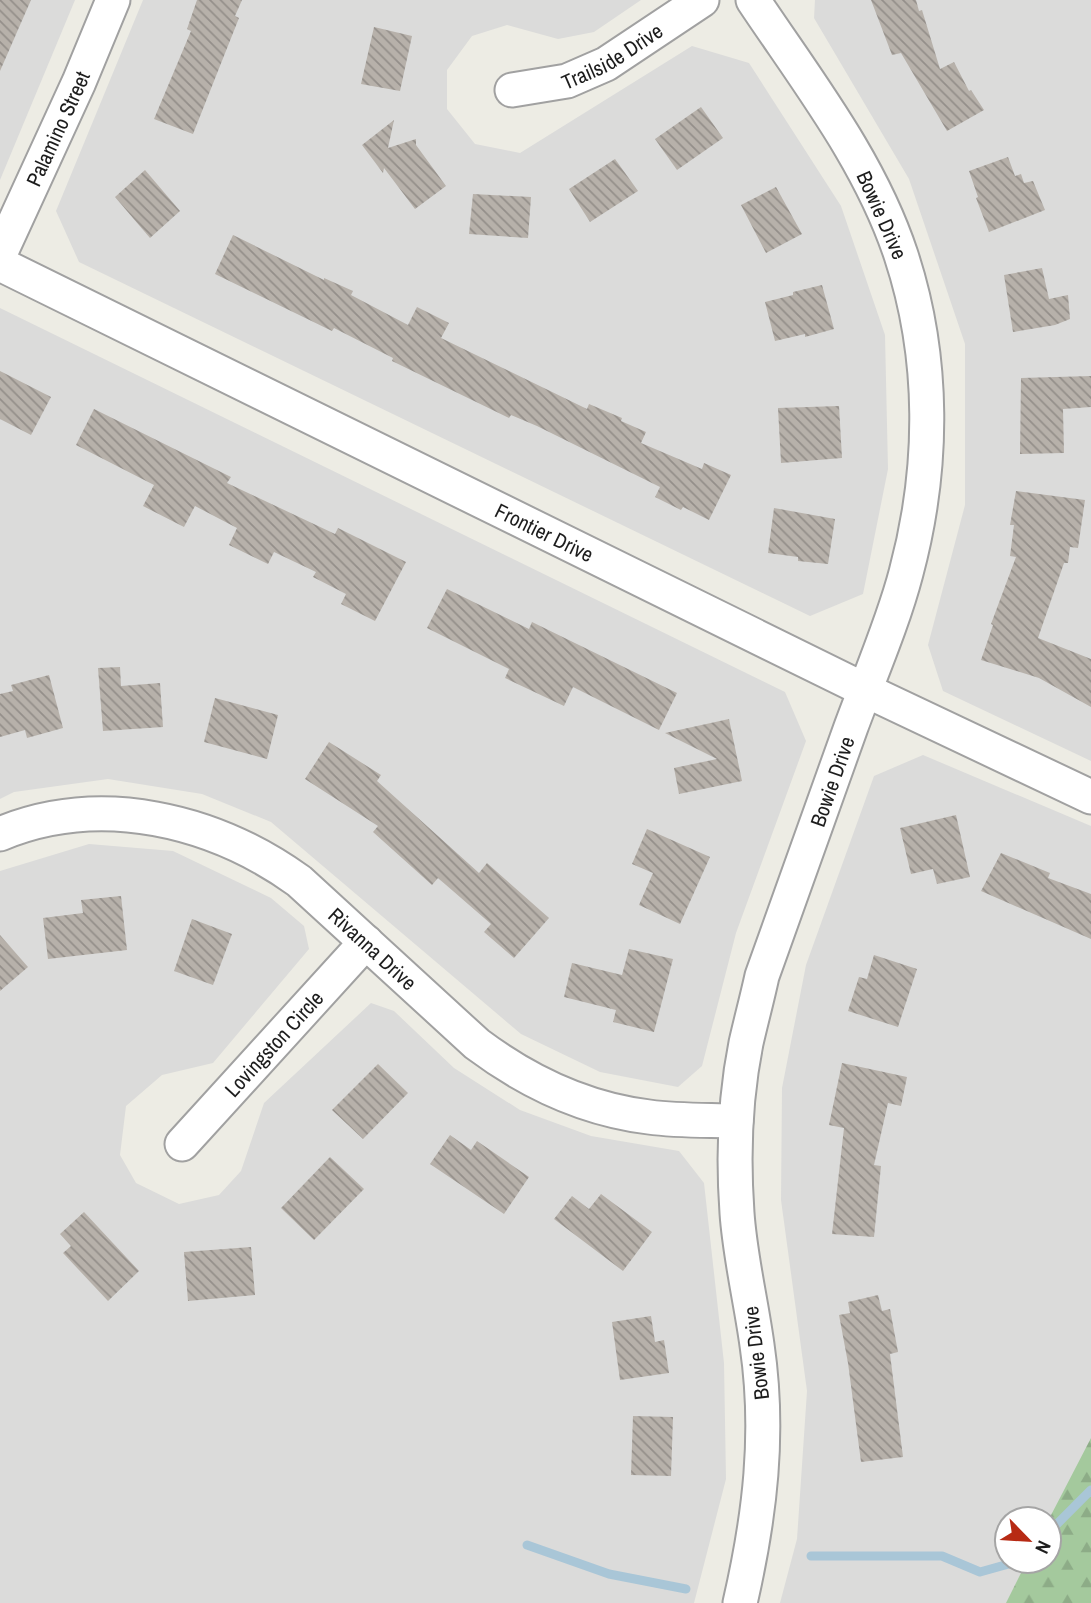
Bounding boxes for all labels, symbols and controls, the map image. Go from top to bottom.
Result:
street label: Trailside Drive [557,16,668,96]
street label: Palamino Street [19,67,96,191]
street label: Bowie Drive [850,166,914,264]
street label: Frontier Drive [490,496,599,569]
street label: Bowie Drive [802,732,861,830]
street label: Rivanna Drive [322,901,423,996]
street label: Lovingston Circle [218,984,329,1103]
street label: Bowie Drive [736,1305,776,1401]
north arrow [993,1505,1063,1575]
text: N [1029,1537,1058,1558]

